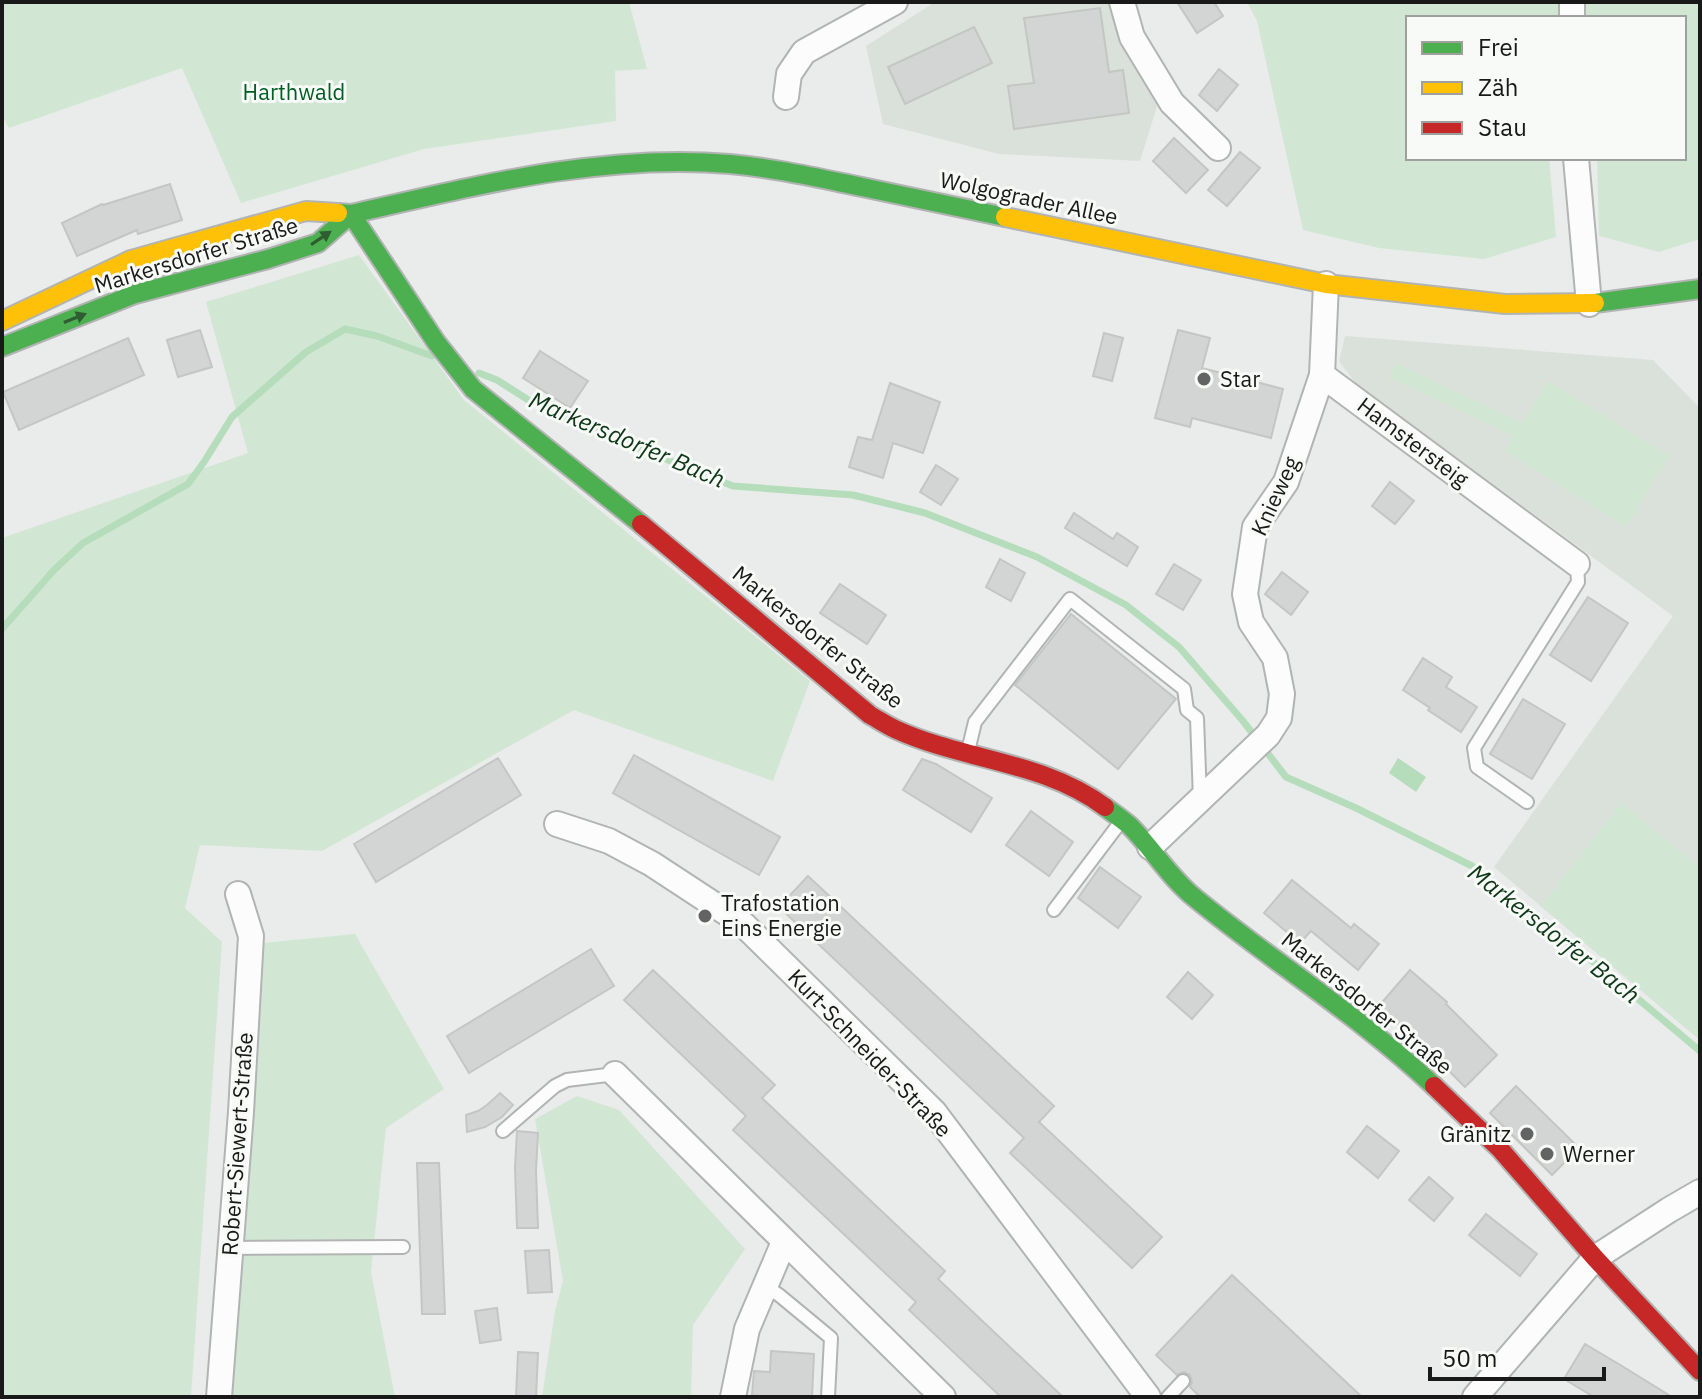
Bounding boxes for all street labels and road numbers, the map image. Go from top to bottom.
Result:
street label: Wolgograder Allee [938,165,1121,231]
street label: Markersdorfer Straße [90,210,301,299]
street label: Hamstersteig [1352,390,1475,493]
street label: Knieweg [1244,451,1306,540]
street label: Markersdorfer Straße [727,559,910,715]
street label: Markersdorfer Straße [1276,925,1459,1081]
street label: Kurt-Schneider-Straße [782,962,958,1143]
street label: Robert-Siewert-Straße [214,1031,259,1257]

